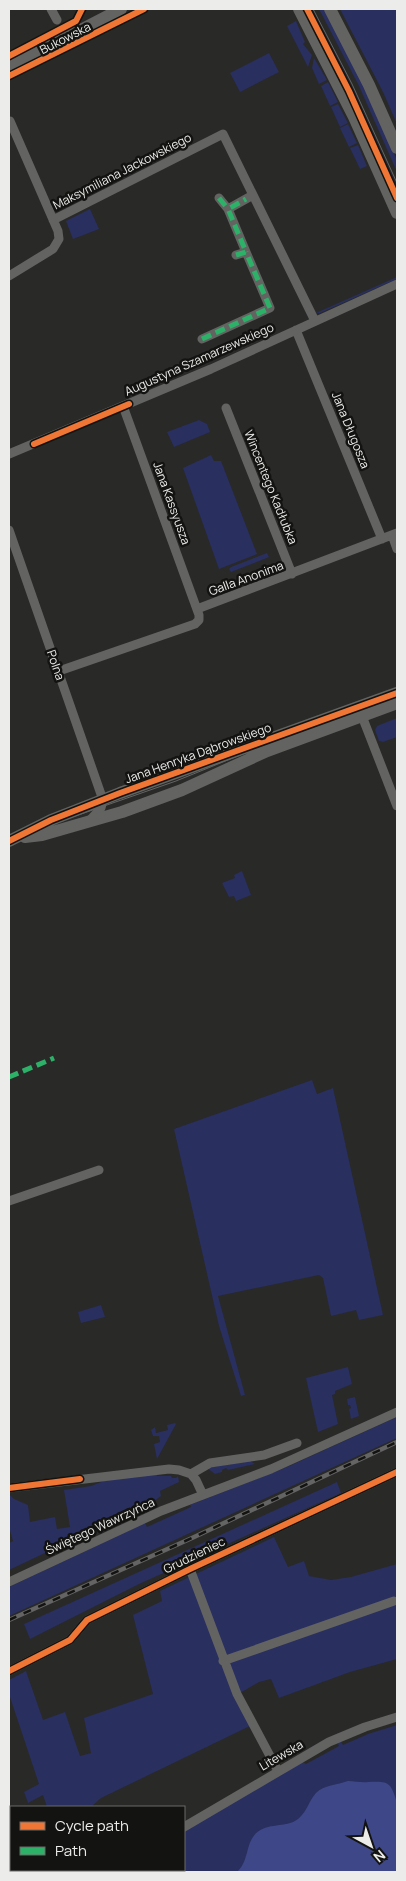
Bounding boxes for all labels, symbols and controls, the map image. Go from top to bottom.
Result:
street label: Bukowska [37,18,93,58]
street label: Maksymiliana Jackowskiego [50,129,194,213]
street label: Augustyna Szamarzewskiego [122,318,276,400]
street label: Jana Długosza [328,389,374,471]
street label: Wincentego Kadłubka [240,427,302,547]
street label: Jana Kassyusza [149,459,195,547]
street label: Galla Anonima [206,557,286,599]
street label: Polna [43,648,69,682]
street label: Jana Henryka Dąbrowskiego [123,719,273,787]
street label: Świętego Wawrzyńca [43,1493,157,1559]
street label: Grudzieniec [160,1533,228,1577]
street label: Litewska [256,1736,306,1774]
legend [10,1806,185,1871]
text: Cycle path [55,1815,129,1836]
north arrow [346,1821,396,1871]
text: Path [55,1840,87,1861]
text: N [370,1846,390,1867]

